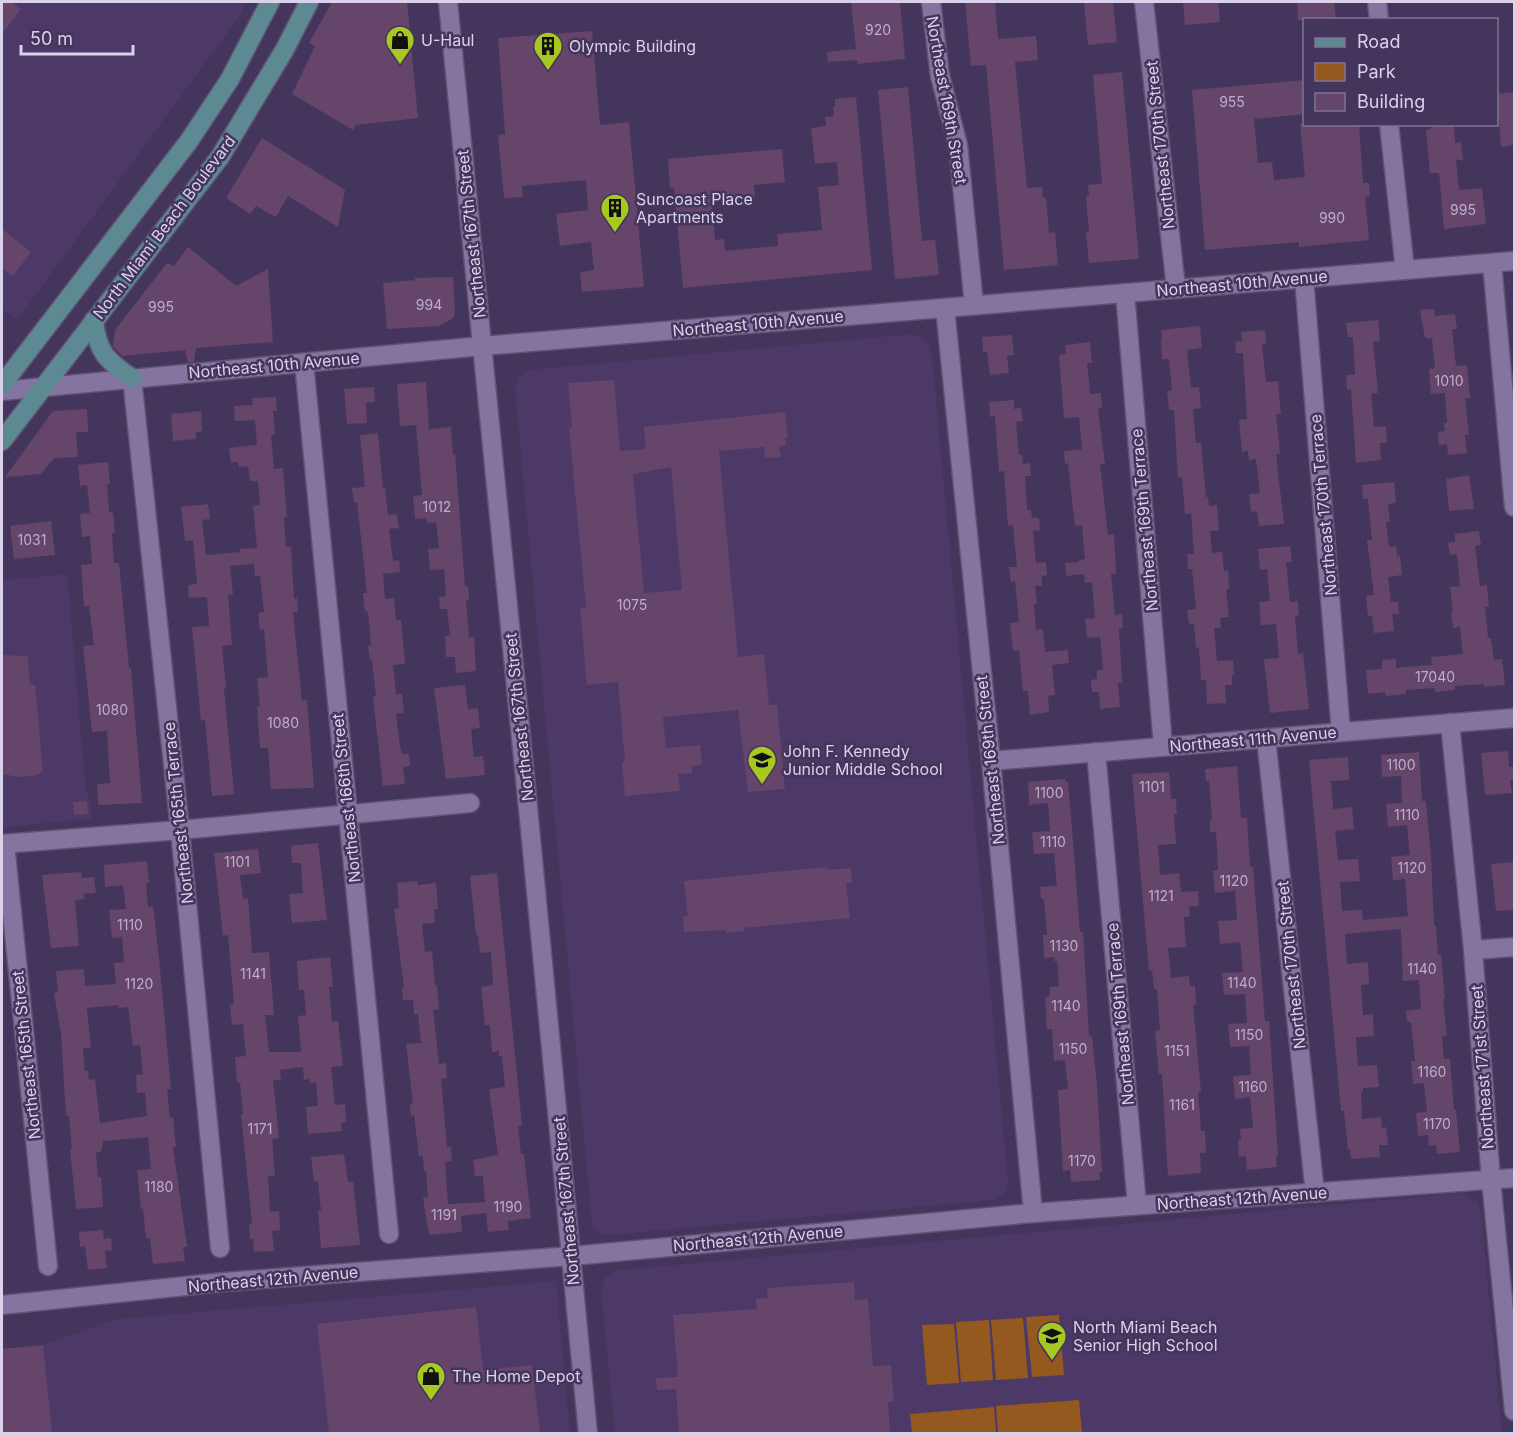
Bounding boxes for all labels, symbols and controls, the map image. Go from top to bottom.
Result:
street label: Northeast 169th Street [922,14,972,186]
scale bar [21,18,134,56]
legend [1303,18,1498,126]
house number: 920 [865,21,891,38]
shop icon: U-Haul [384,24,416,66]
text: 50 m [30,28,73,49]
place label: U-Haul [421,30,474,50]
building icon: Olympic Building [532,30,564,72]
text: Road [1357,31,1400,52]
place label: Olympic Building [569,36,696,56]
street label: Northeast 170th Street [1141,60,1179,230]
text: Park [1357,61,1396,82]
text: Building [1357,91,1425,112]
house number: 955 [1219,93,1245,110]
street label: North Miami Beach Boulevard [88,131,240,323]
street label: Northeast 167th Street [452,149,490,319]
place label: Suncoast Place Apartments [636,189,753,227]
building icon: Suncoast Place Apartments [599,192,631,234]
house number: 995 [1450,201,1476,218]
house number: 990 [1319,209,1345,226]
street label: Northeast 10th Avenue [1156,266,1328,300]
house number: 994 [416,296,442,313]
house number: 995 [148,298,174,315]
street label: Northeast 10th Avenue [672,306,844,340]
street label: Northeast 10th Avenue [188,348,360,382]
house number: 1010 [1434,372,1464,389]
street label: Northeast 170th Terrace [1305,413,1341,597]
street label: Northeast 169th Terrace [1126,428,1162,612]
house number: 1012 [423,498,451,515]
house number: 1031 [18,531,46,548]
house number: 1075 [617,596,647,613]
street label: Northeast 167th Street [500,632,538,802]
house number: 17040 [1415,668,1455,685]
street label: Northeast 169th Street [971,674,1009,846]
house number: 1080 [96,701,128,718]
street label: Northeast 166th Street [327,712,365,884]
house number: 1080 [267,714,299,731]
street label: Northeast 165th Terrace [159,721,197,905]
street label: Northeast 11th Avenue [1168,722,1338,756]
place label: John F. Kennedy Junior Middle School [783,741,943,779]
school or university icon: John F. Kennedy Junior Middle School [746,744,778,786]
house number: 1100 [1386,756,1416,773]
house number: 1101 [1139,778,1165,795]
house number: 1100 [1034,784,1064,801]
house number: 1110 [1394,806,1420,823]
house number: 1110 [1040,833,1066,850]
house number: 1101 [224,853,250,870]
house number: 1120 [1398,859,1426,876]
house number: 1120 [1220,872,1248,889]
street label: Northeast 170th Street [1272,880,1310,1050]
house number: 1121 [1148,887,1174,904]
house number: 1110 [117,916,143,933]
street label: Northeast 169th Terrace [1102,922,1138,1106]
house number: 1130 [1050,937,1078,954]
house number: 1140 [1407,960,1437,977]
house number: 1141 [240,965,266,982]
street label: Northeast 165th Street [7,970,45,1140]
house number: 1140 [1227,974,1257,991]
house number: 1120 [125,975,153,992]
street label: Northeast 171st Street [1466,984,1498,1150]
house number: 1140 [1051,997,1081,1014]
house number: 1150 [1235,1026,1263,1043]
house number: 1150 [1059,1040,1087,1057]
house number: 1151 [1164,1042,1190,1059]
house number: 1160 [1418,1063,1446,1080]
house number: 1160 [1239,1078,1267,1095]
house number: 1161 [1169,1096,1195,1113]
house number: 1170 [1423,1115,1451,1132]
street label: Northeast 167th Street [549,1116,583,1286]
house number: 1171 [247,1120,273,1137]
house number: 1170 [1068,1152,1096,1169]
house number: 1180 [145,1178,173,1195]
street label: Northeast 12th Avenue [1156,1182,1328,1214]
house number: 1190 [494,1198,522,1215]
house number: 1191 [431,1206,457,1223]
street label: Northeast 12th Avenue [672,1221,844,1255]
street label: Northeast 12th Avenue [187,1262,359,1296]
place label: North Miami Beach Senior High School [1073,1317,1218,1355]
school or university icon: North Miami Beach Senior High School [1036,1320,1068,1362]
shop icon: The Home Depot [415,1360,447,1402]
place label: The Home Depot [452,1366,580,1386]

